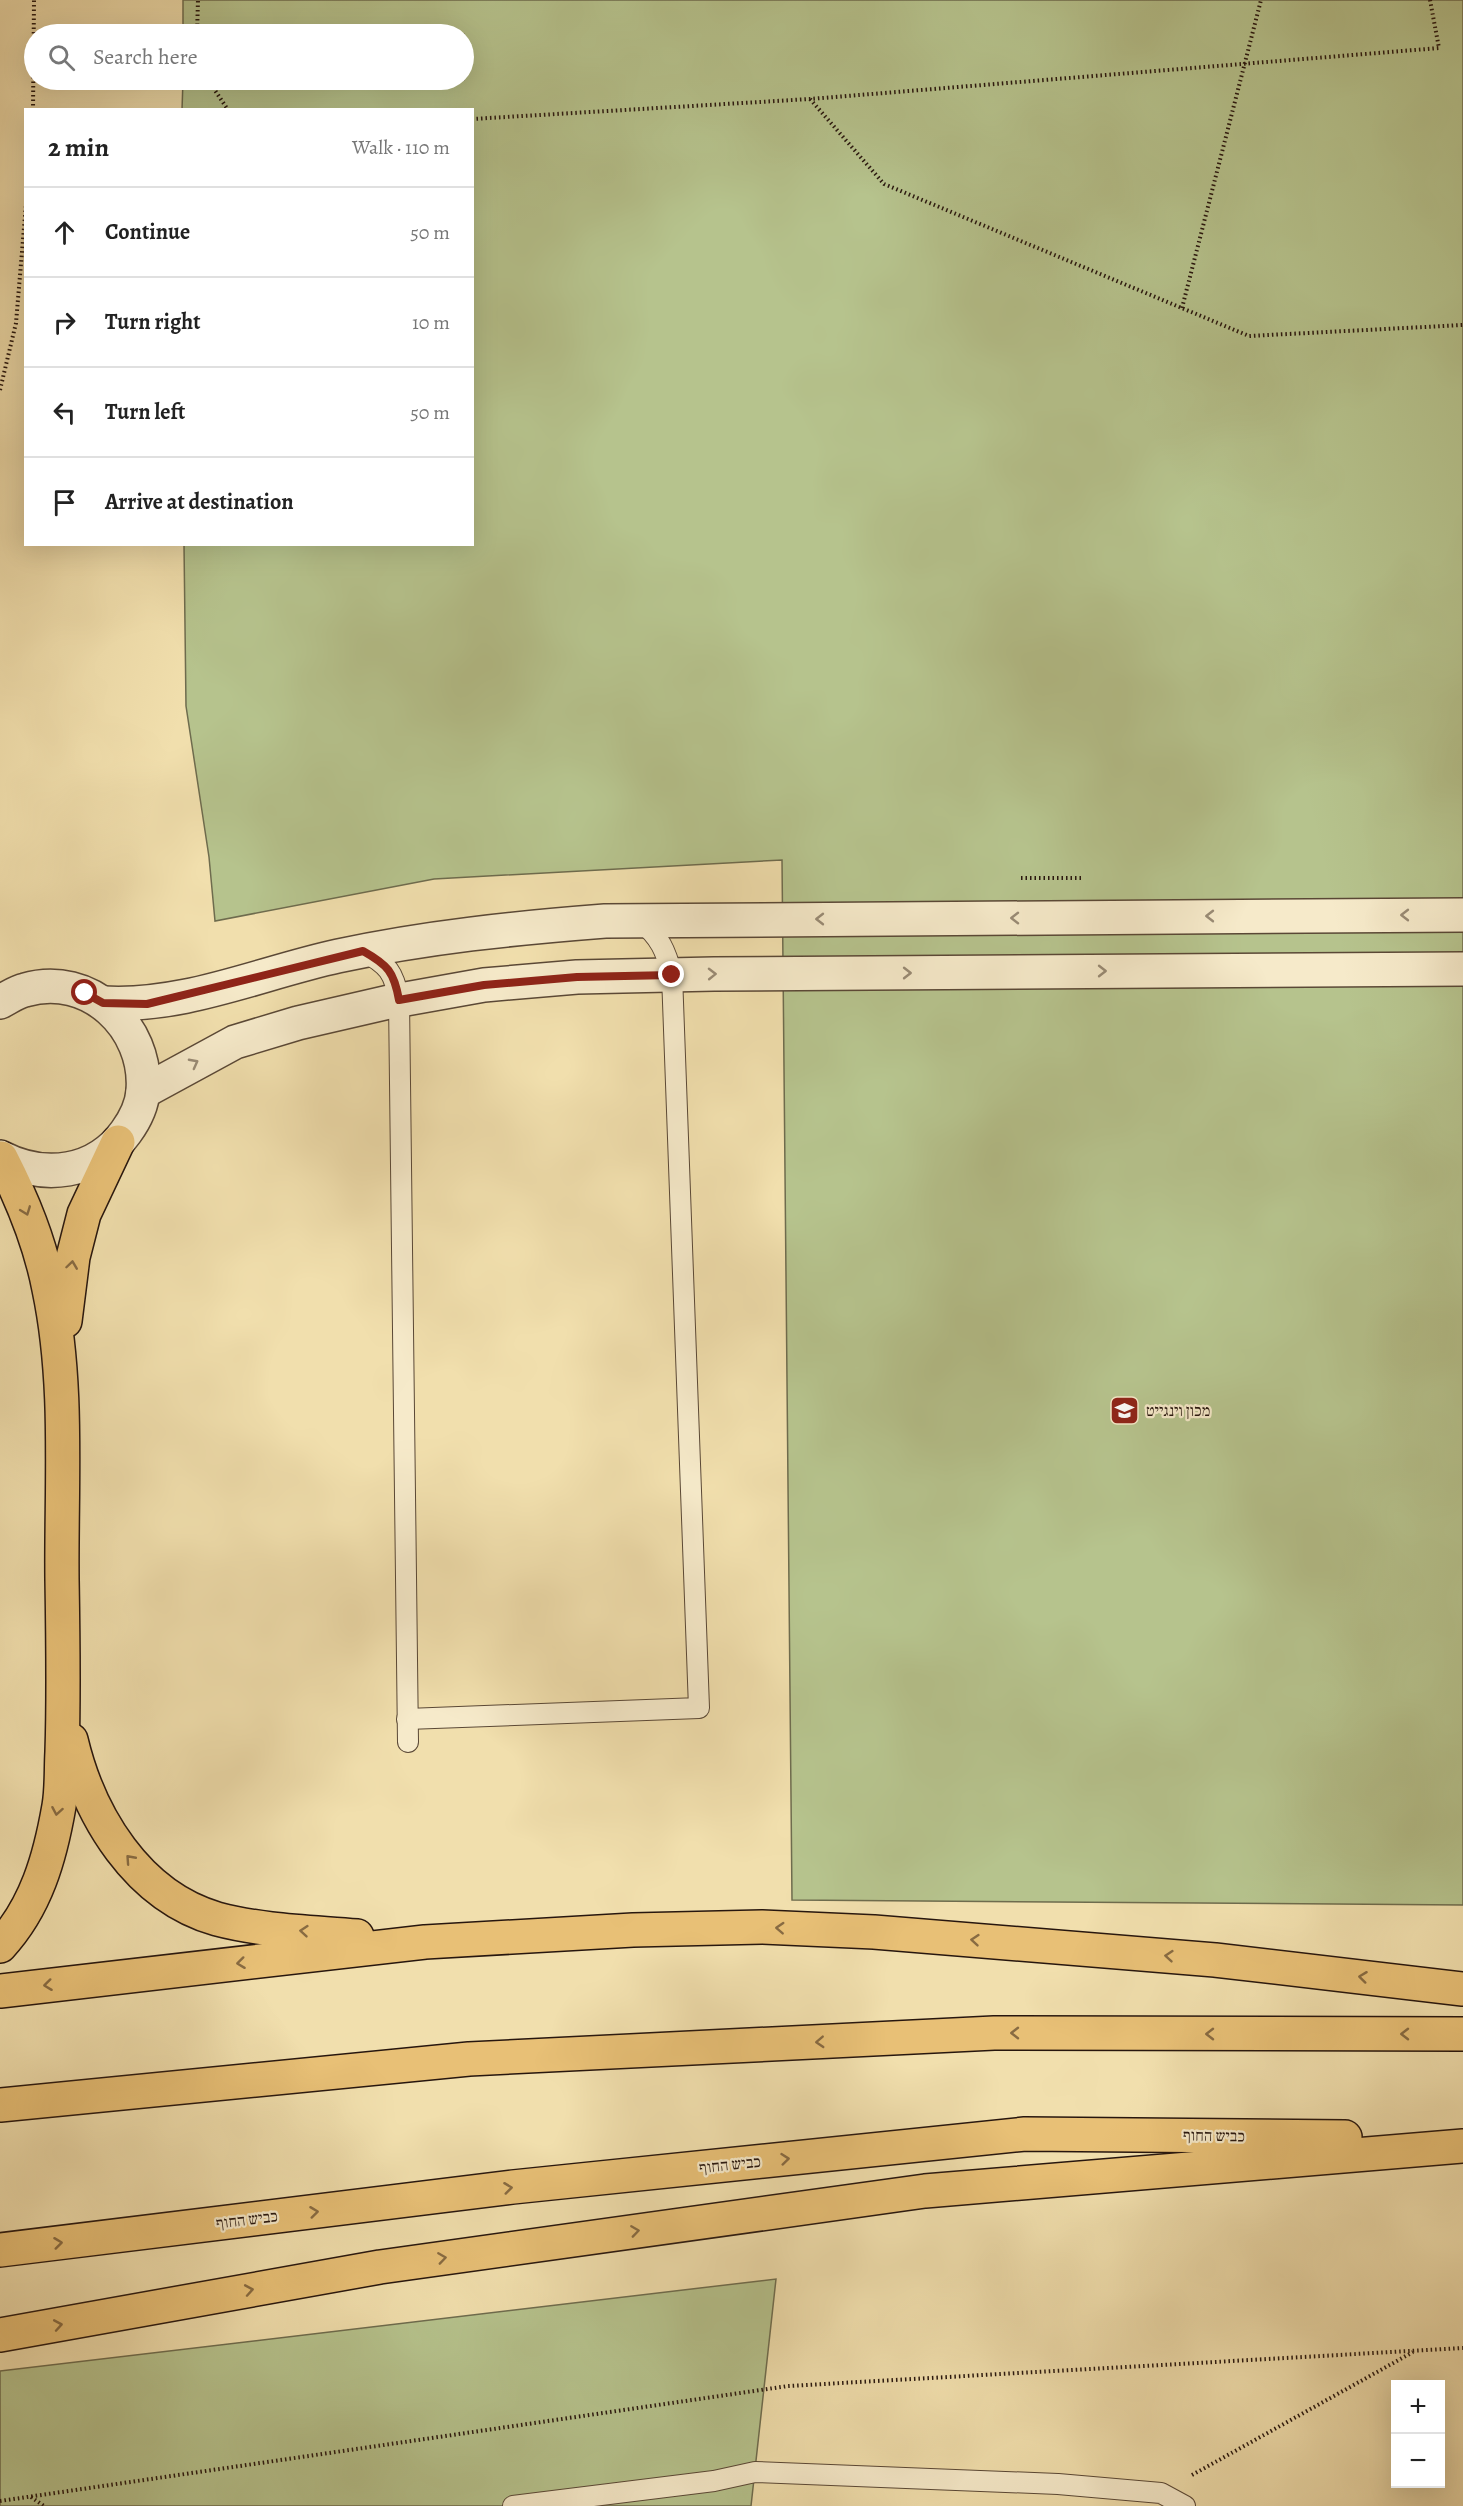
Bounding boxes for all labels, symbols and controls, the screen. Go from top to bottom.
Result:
search box [24,24,474,90]
icon: search [45,41,78,74]
text: Search here [93,42,198,72]
text: 2 min [48,130,109,165]
text: Walk · 110 m [352,134,450,161]
icon: ahead [48,216,81,249]
text: Continue [105,217,190,247]
text: 50 m [410,219,450,246]
icon: right [48,306,81,339]
text: Turn right [105,307,201,337]
text: 10 m [412,309,450,336]
icon: left [48,396,81,429]
text: Turn left [105,397,185,427]
text: 50 m [410,399,450,426]
icon: arrive [48,486,81,519]
text: Arrive at destination [105,487,294,517]
one-way arrow [1400,909,1409,921]
one-way arrow [1205,910,1214,922]
one-way arrow [1010,911,1019,924]
one-way arrow [815,913,824,925]
route end [658,961,684,987]
one-way arrow [1098,965,1107,978]
one-way arrow [903,967,912,979]
one-way arrow [708,968,717,981]
route start [71,979,97,1005]
one-way arrow [187,1059,198,1070]
one-way arrow [19,1204,31,1215]
one-way arrow [65,1261,77,1270]
school or university icon: מכון וינגייט [1109,1395,1141,1427]
place label: מכון וינגייט [1146,1400,1210,1422]
one-way arrow [51,1806,64,1816]
one-way arrow [126,1855,137,1866]
one-way arrow [776,1921,785,1934]
one-way arrow [299,1925,308,1938]
one-way arrow [971,1934,980,1947]
one-way arrow [1165,1950,1174,1963]
one-way arrow [237,1956,246,1969]
one-way arrow [1359,1972,1368,1984]
one-way arrow [43,1979,52,1991]
one-way arrow [1010,2027,1019,2039]
one-way arrow [1205,2028,1214,2040]
one-way arrow [1400,2028,1409,2040]
one-way arrow [815,2035,824,2048]
street label: כביש החוף [1183,2124,1245,2148]
street label: כביש החוף [698,2151,762,2179]
one-way arrow [781,2153,790,2166]
one-way arrow [503,2182,512,2195]
street label: כביש החוף [215,2205,279,2235]
one-way arrow [310,2206,319,2218]
one-way arrow [630,2226,640,2238]
one-way arrow [53,2237,63,2249]
one-way arrow [437,2253,446,2265]
one-way arrow [244,2284,254,2297]
one-way arrow [52,2319,62,2332]
map controls [1391,2380,1445,2488]
button: + [1391,2380,1445,2434]
button: − [1391,2434,1445,2488]

